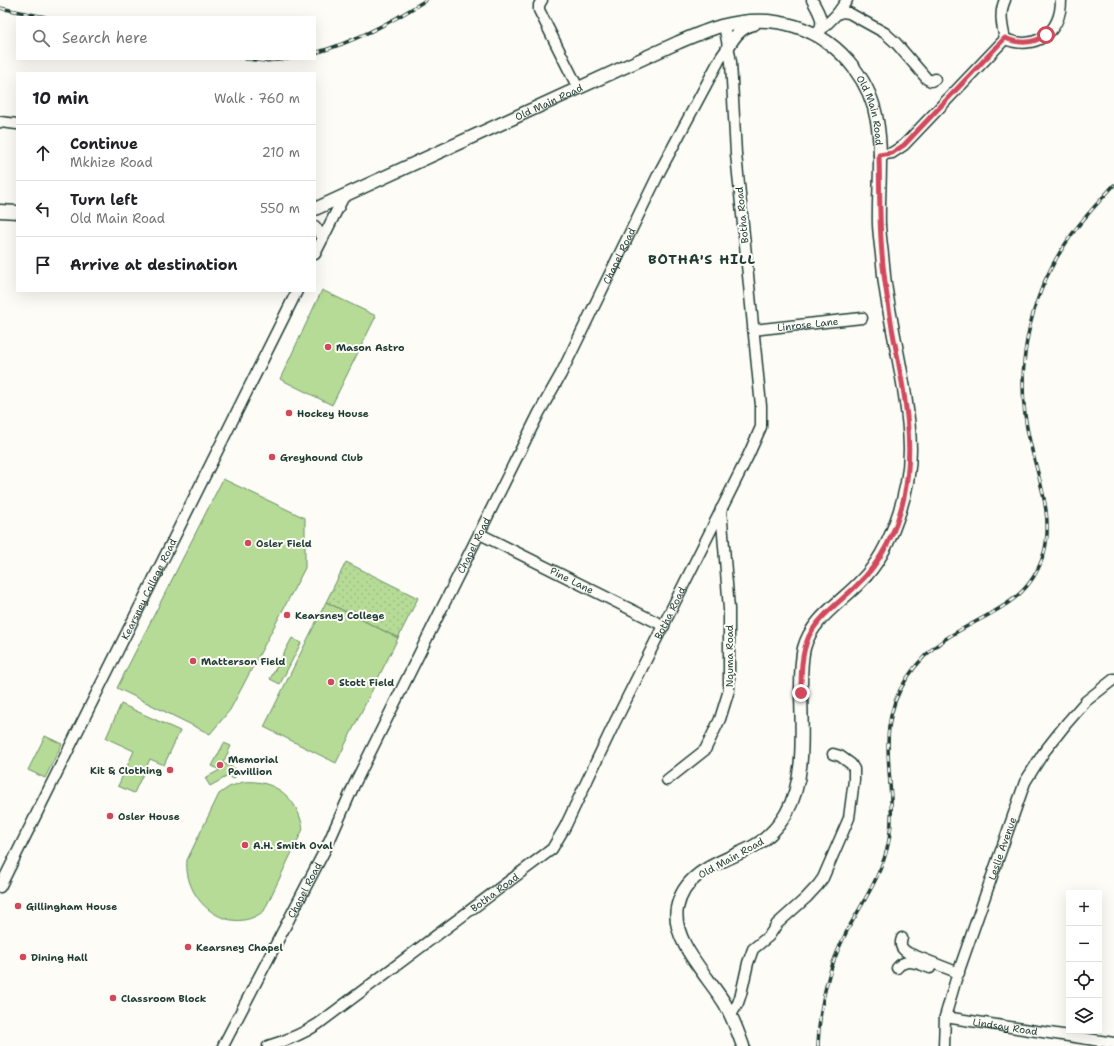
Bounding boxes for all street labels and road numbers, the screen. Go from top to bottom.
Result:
street label: Old Main Road [854,72,886,146]
street label: Old Main Road [513,80,585,123]
street label: Botha Road [732,185,751,244]
street label: Chapel Road [599,225,638,286]
street label: Linrose Lane [776,314,839,334]
street label: Chapel Road [454,514,493,575]
street label: Kearsney College Road [118,536,179,642]
street label: Pine Lane [548,564,596,597]
street label: Botha Road [651,584,688,641]
street label: Nquma Road [723,624,736,687]
street label: Leslie Avenue [985,815,1019,881]
street label: Old Main Road [696,834,767,881]
street label: Chapel Road [284,859,324,920]
street label: Botha Road [468,869,522,914]
street label: Lindsay Road [972,1015,1039,1038]

